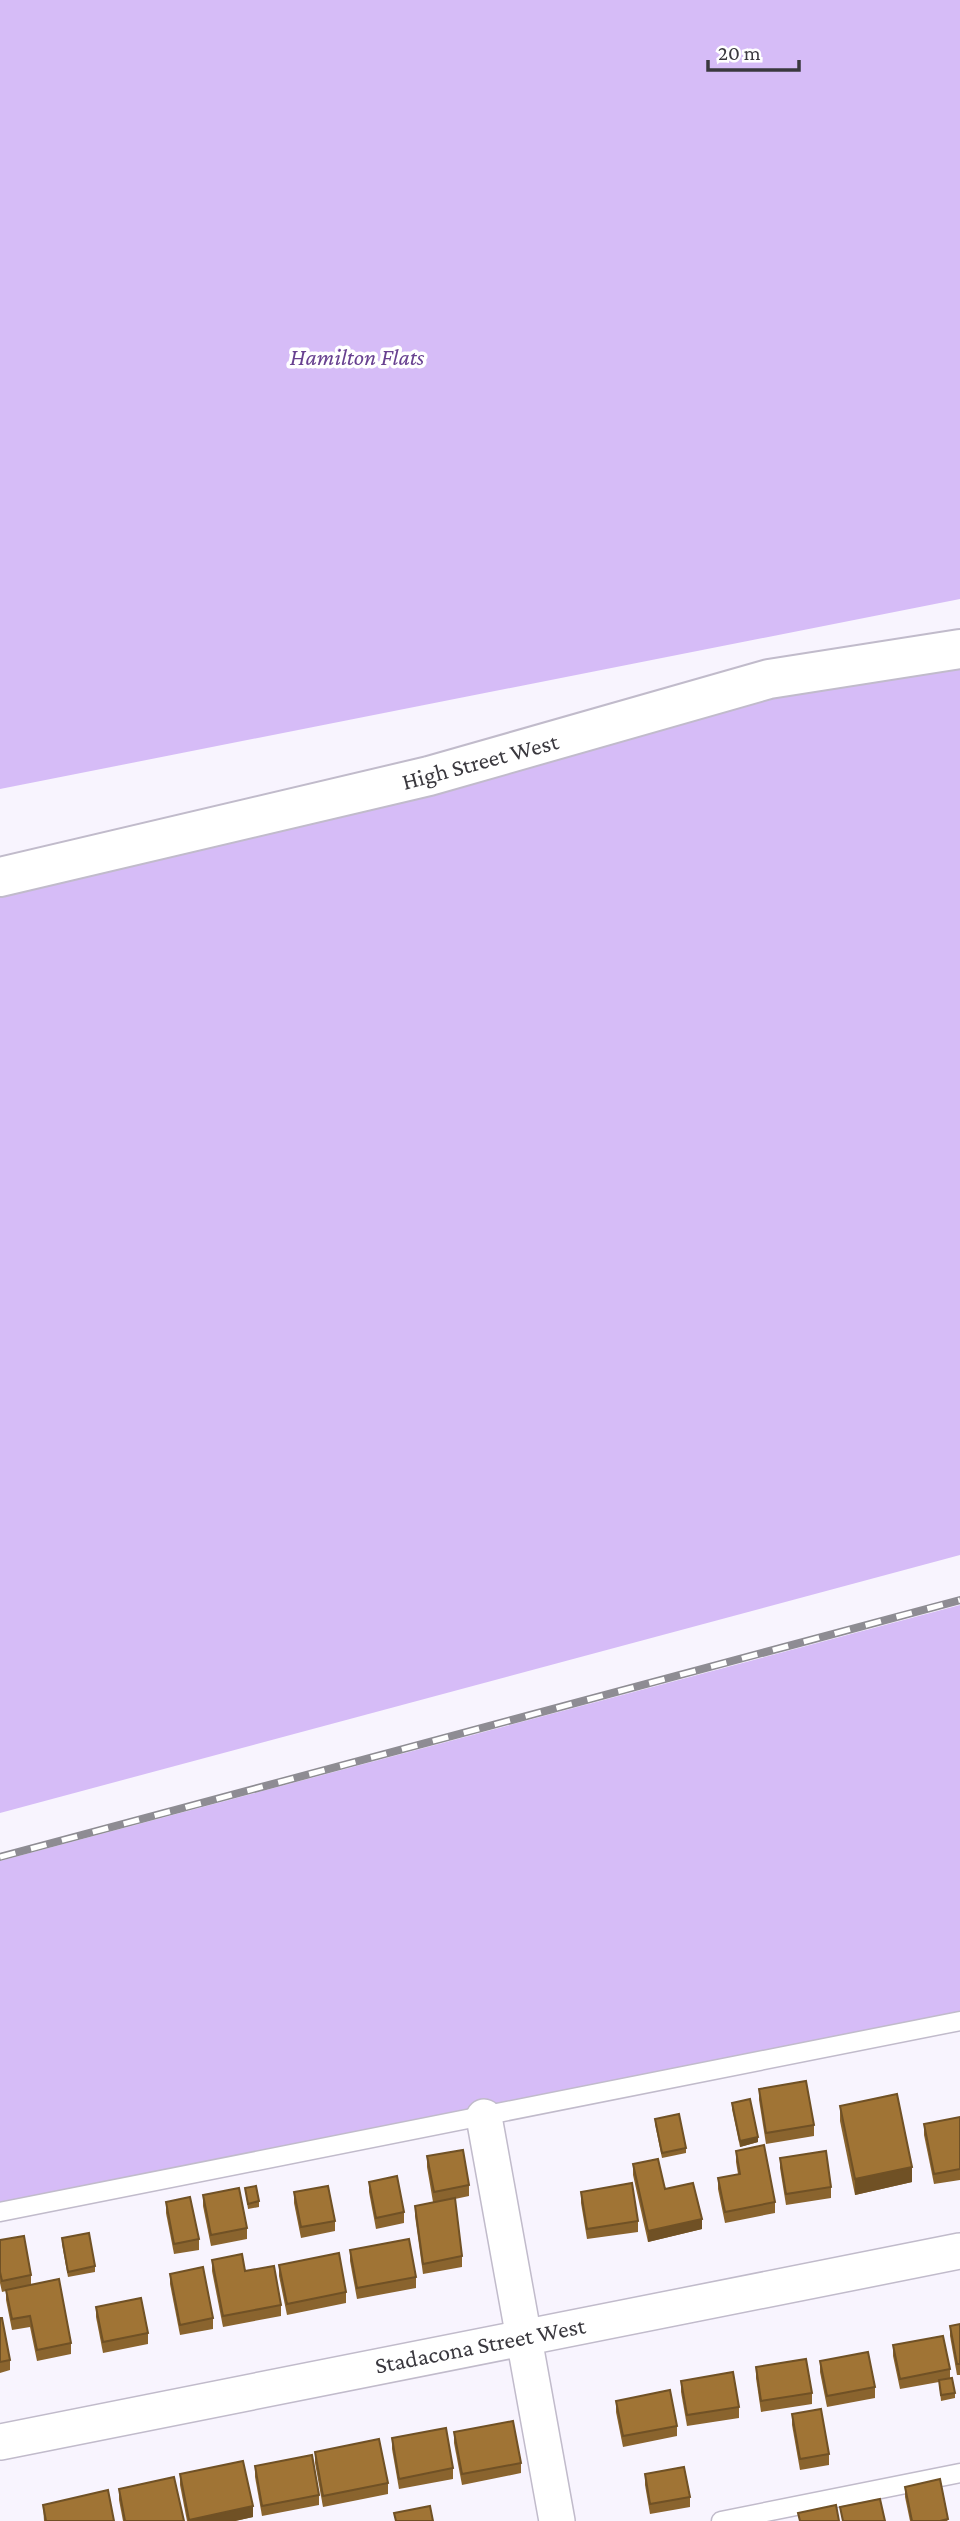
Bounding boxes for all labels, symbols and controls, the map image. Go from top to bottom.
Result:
scale bar [708,28,799,72]
text: 20 m [718,41,761,65]
park label: Hamilton Flats [290,343,425,370]
street label: High Street West [399,727,562,795]
street label: Stadacona Street West [372,2311,589,2379]

